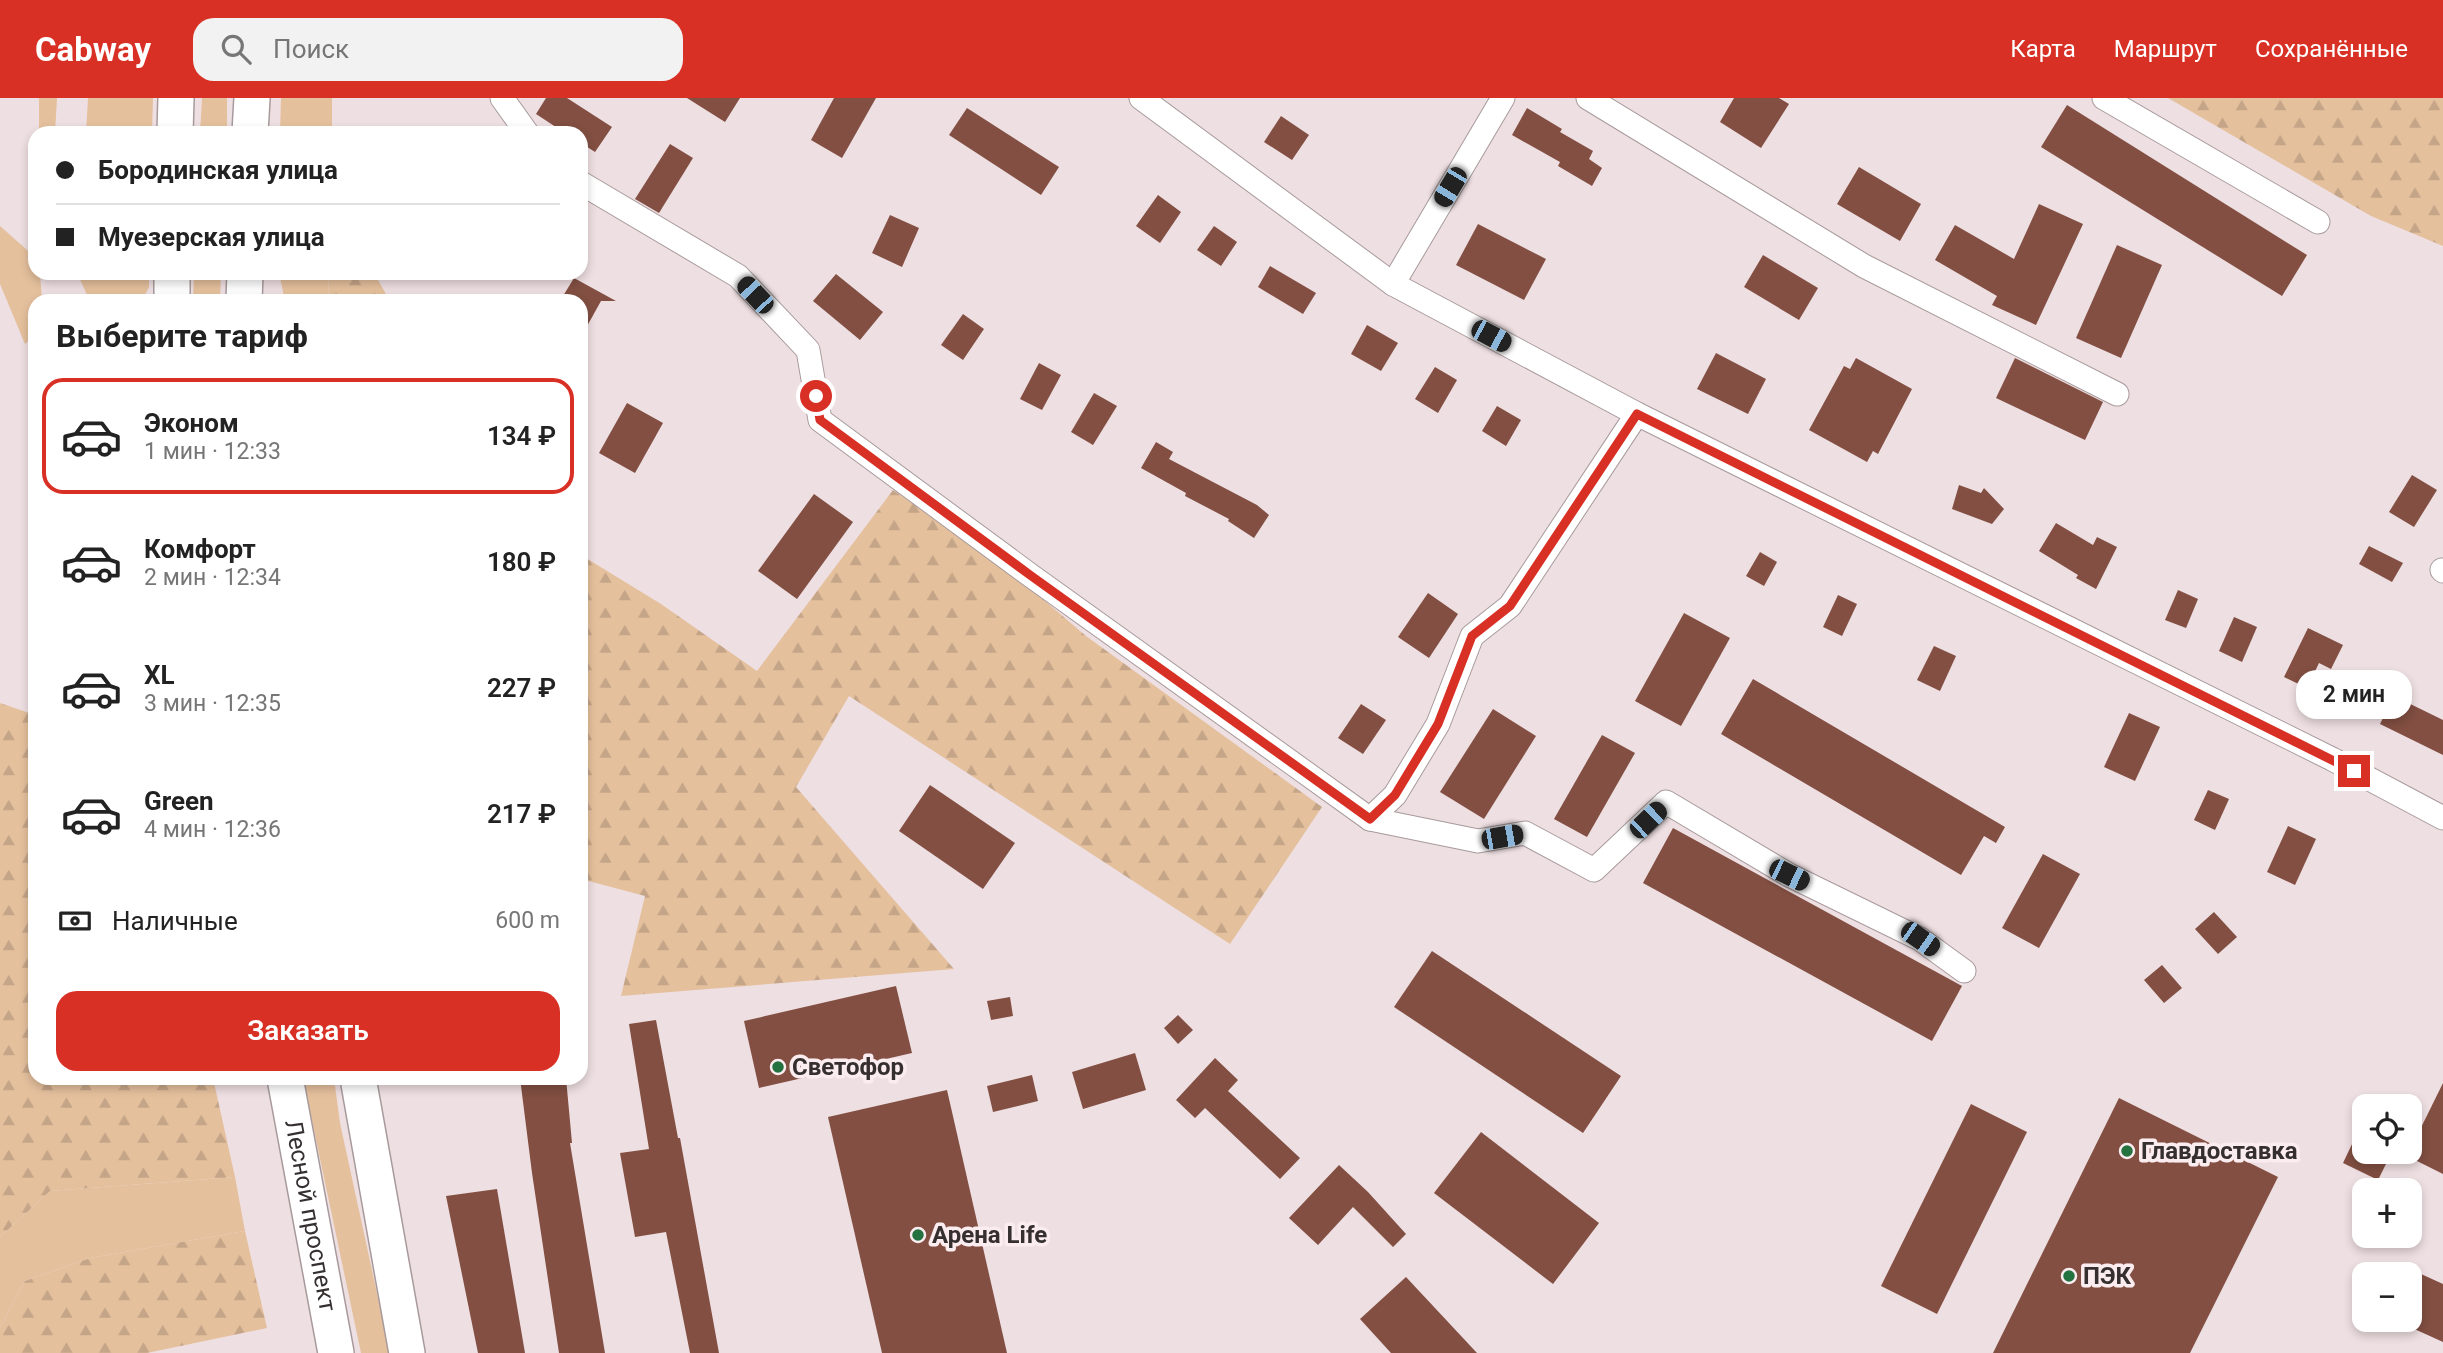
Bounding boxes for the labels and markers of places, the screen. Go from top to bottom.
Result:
place label: Светофор [792,1053,904,1081]
marker: Светофор [770,1059,786,1075]
place label: Главдоставка [2141,1137,2298,1165]
marker: Главдоставка [2119,1143,2135,1159]
place label: Арена Life [932,1221,1047,1249]
marker: Арена Life [910,1227,926,1243]
place label: ПЭК [2083,1262,2132,1290]
marker: ПЭК [2061,1268,2077,1284]

